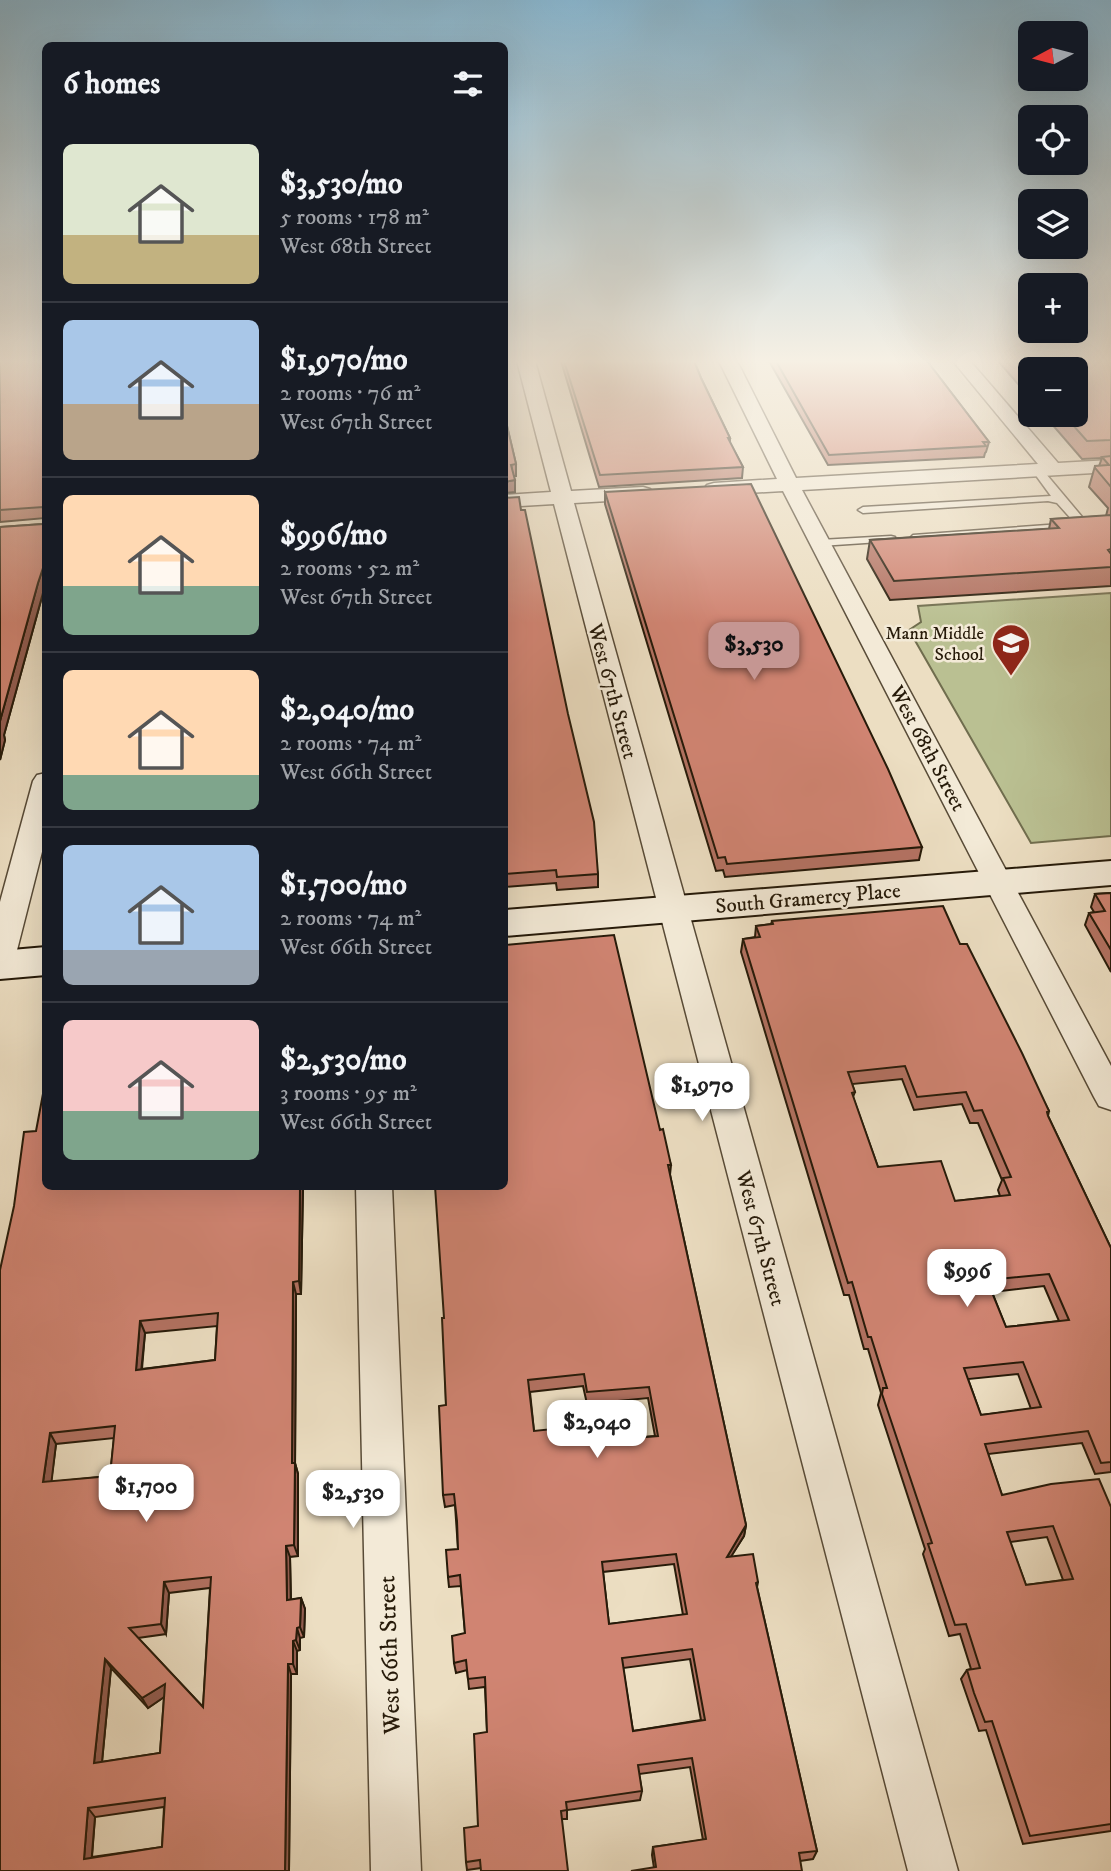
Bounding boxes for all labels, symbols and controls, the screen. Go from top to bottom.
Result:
north arrow [1018,21,1088,91]
map controls [1018,21,1088,427]
icon: filters [449,65,487,103]
text: 6 homes [63,66,160,103]
button: locate [1018,105,1088,175]
text: $3,530/mo [280,166,403,203]
icon: home [119,172,203,256]
button: layers [1018,189,1088,259]
text: 5 rooms · 178 m² [280,203,429,232]
text: West 68th Street [280,232,432,261]
button: + [1018,273,1088,343]
text: $1,970/mo [280,342,408,379]
icon: home [119,348,203,432]
button: − [1018,357,1088,427]
text: 2 rooms · 76 m² [280,379,420,408]
text: West 67th Street [280,408,432,437]
text: $996/mo [280,517,387,554]
icon: home [119,523,203,607]
text: 2 rooms · 52 m² [280,554,419,583]
text: West 67th Street [280,583,432,612]
street label: West 67th Street [581,620,643,762]
pin: $3,530 [697,622,811,682]
school or university icon: Mann Middle School [990,622,1032,677]
place label: Mann Middle School [885,623,985,666]
text: $3,530 [724,630,784,659]
street label: West 68th Street [883,680,971,816]
text: $2,040/mo [280,692,414,729]
icon: home [119,698,203,782]
text: 2 rooms · 74 m² [280,729,421,758]
text: West 66th Street [280,758,432,787]
text: $1,700/mo [280,867,407,904]
icon: home [119,873,203,957]
street label: South Gramercy Place [714,878,902,920]
text: 2 rooms · 74 m² [280,904,421,933]
text: West 66th Street [280,933,432,962]
text: $2,530/mo [280,1042,407,1079]
icon: home [119,1048,203,1132]
pin: $1,970 [645,1064,759,1123]
text: $1,970 [670,1071,734,1100]
text: 3 rooms · 95 m² [280,1079,417,1108]
text: West 66th Street [280,1108,432,1137]
street label: West 67th Street [729,1167,791,1309]
pin: $996 [926,1250,1008,1309]
text: $996 [943,1257,991,1286]
pin: $2,040 [540,1400,654,1460]
text: $2,040 [563,1408,631,1437]
pin: $1,700 [89,1464,203,1524]
pin: $2,530 [296,1470,410,1530]
text: $1,700 [115,1472,177,1501]
text: $2,530 [322,1478,384,1507]
street label: West 66th Street [372,1575,408,1736]

